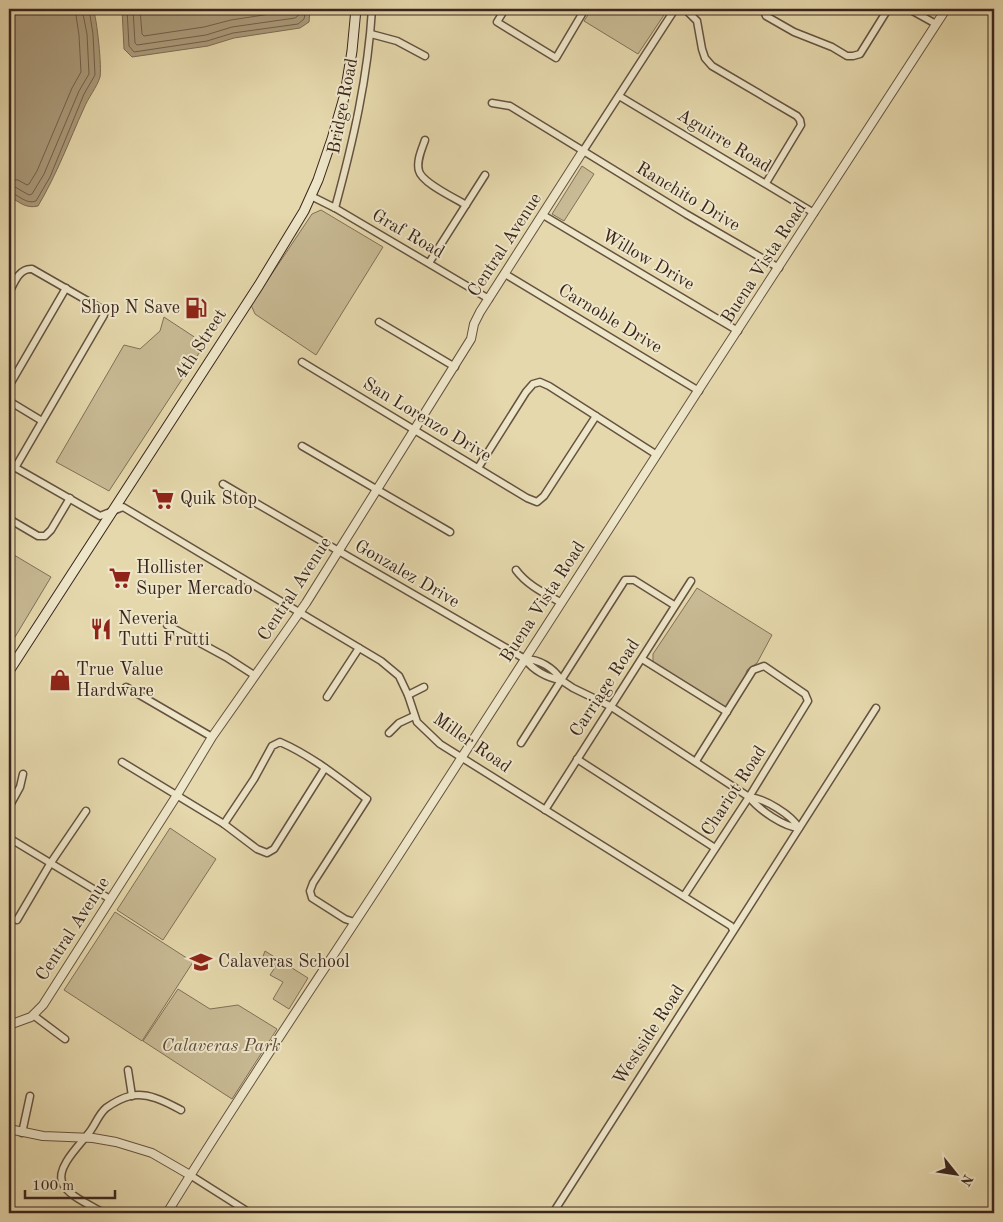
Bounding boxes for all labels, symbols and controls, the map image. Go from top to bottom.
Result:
street label: Bridge Road [325,57,361,155]
street label: Aguirre Road [674,106,774,176]
street label: Ranchito Drive [633,159,743,235]
street label: Central Avenue [465,190,545,300]
street label: Buena Vista Road [718,199,810,327]
street label: Graf Road [369,206,447,262]
street label: Willow Drive [599,226,697,294]
street label: Carnoble Drive [555,281,665,357]
fuel station icon: Shop N Save [183,295,209,321]
place label: Shop N Save [80,299,180,317]
street label: 4th Street [172,306,230,382]
street label: San Lorenzo Drive [360,375,494,465]
supermarket icon: Quik Stop [150,486,176,512]
place label: Quik Stop [180,490,257,508]
street label: Central Avenue [255,534,335,644]
street label: Gonzalez Drive [352,537,462,611]
street label: Buena Vista Road [497,538,589,666]
place label: Hollister Super Mercado [136,559,253,598]
supermarket icon: Hollister Super Mercado [107,565,133,591]
place label: Neveria Tutti Frutti [118,610,210,649]
restaurant icon: Neveria Tutti Frutti [88,616,114,642]
street label: Carriage Road [567,636,643,740]
place label: True Value Hardware [76,661,163,700]
shop icon: True Value Hardware [47,667,73,693]
street label: Miller Road [430,710,514,776]
street label: Chariot Road [698,743,770,839]
street label: Central Avenue [33,874,113,984]
school or university icon: Calaveras School [188,949,214,975]
place label: Calaveras School [218,953,350,971]
street label: Westside Road [610,982,688,1088]
park label: Calaveras Park [161,1037,281,1055]
north arrow [930,1150,980,1200]
scale bar [25,1167,115,1199]
text: N [958,1172,975,1188]
text: 100 m [32,1179,74,1194]

